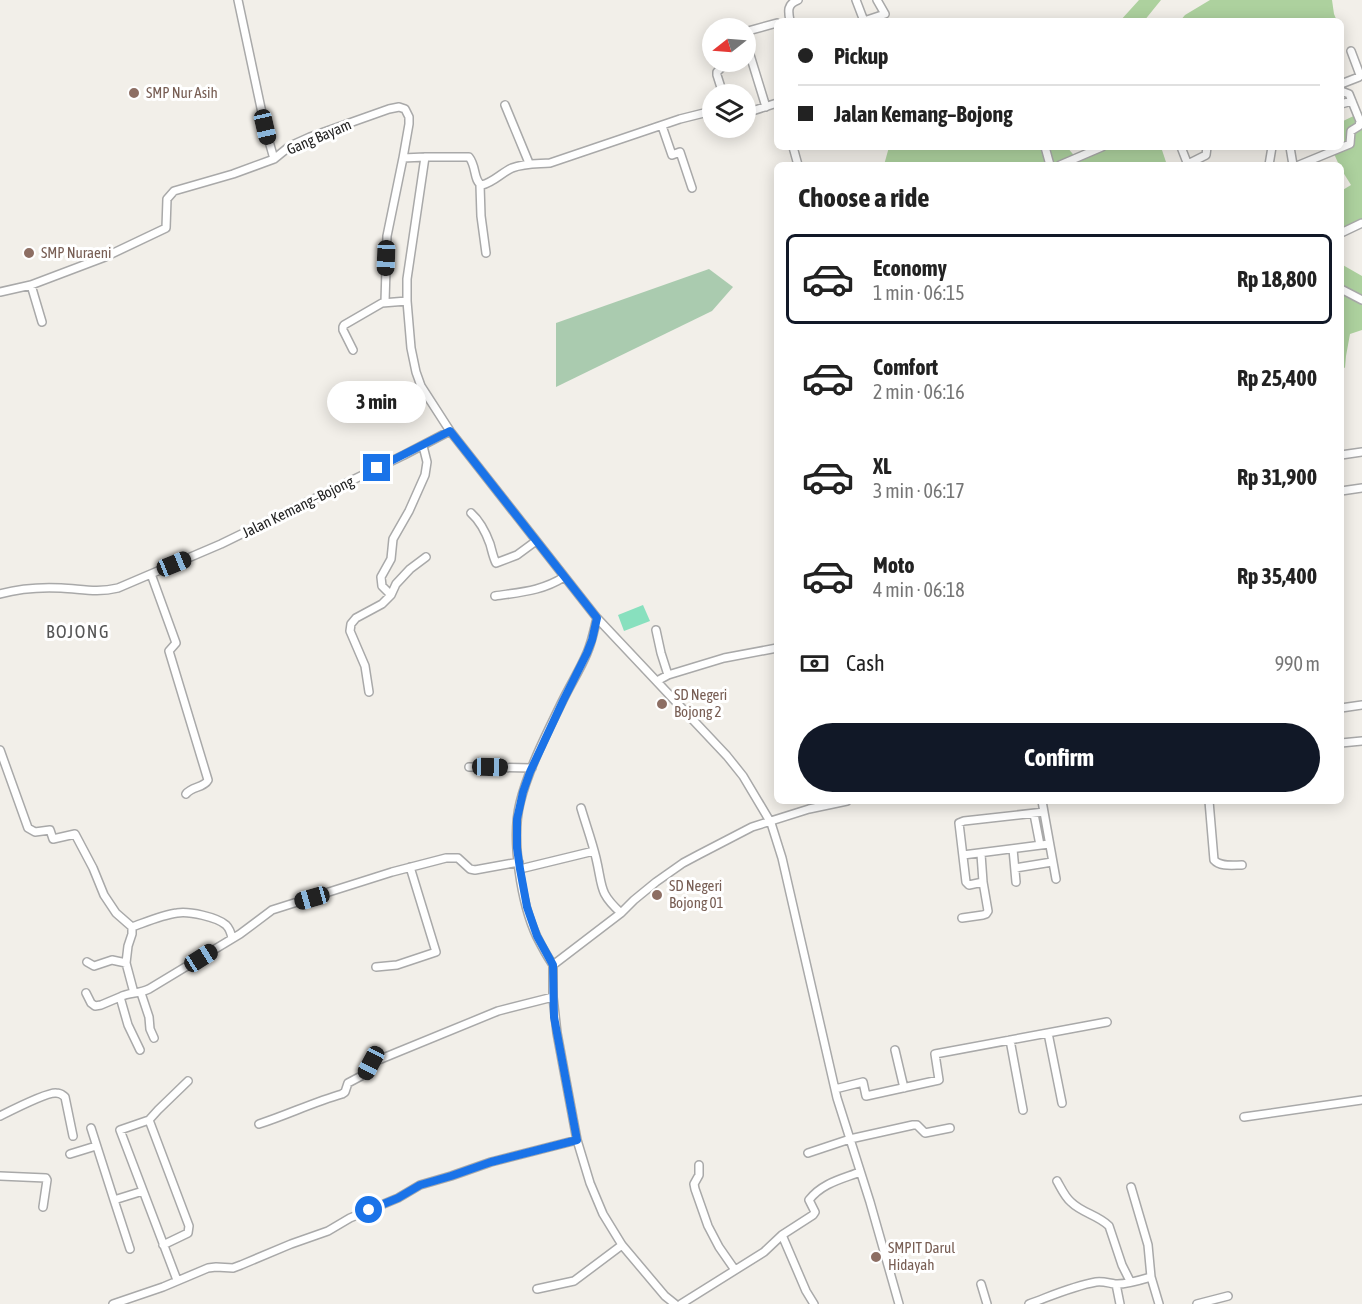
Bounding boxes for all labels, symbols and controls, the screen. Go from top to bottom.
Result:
north arrow [702,18,756,72]
map controls [702,18,756,138]
text: Pickup [834,43,889,69]
place label: SMP Nur Asih [146,84,218,101]
button: layers [702,84,756,138]
marker: SMP Nur Asih [127,86,141,100]
text: Jalan Kemang–Bojong [834,101,1013,127]
car [252,107,278,147]
street label: Gang Bayam [284,115,354,158]
text: Choose a ride [798,182,930,213]
car [376,240,396,276]
place label: SMP Nuraeni [41,244,112,261]
marker: SMP Nuraeni [22,246,36,260]
icon: car [801,252,855,306]
text: Economy [873,255,947,281]
text: Rp 18,800 [1237,266,1317,292]
text: 1 min · 06:15 [873,281,965,304]
icon: car [801,351,855,405]
text: Comfort [873,354,938,380]
text: Rp 25,400 [1237,365,1317,391]
text: 2 min · 06:16 [873,380,965,403]
callout: 3 min [328,381,427,423]
text: 3 min [356,390,397,413]
icon: car [801,450,855,504]
text: XL [873,453,891,479]
route end [363,454,390,481]
text: Rp 31,900 [1237,464,1317,490]
street label: Jalan Kemang–Bojong [239,472,357,541]
text: 3 min · 06:17 [873,479,965,502]
car [154,549,194,579]
icon: car [801,549,855,603]
text: Moto [873,552,915,578]
text: Rp 35,400 [1237,563,1317,589]
text: 4 min · 06:18 [873,578,965,601]
district label: BOJONG [46,621,110,642]
icon: cash [798,647,831,680]
text: Cash [846,650,885,676]
text: 990 m [1275,652,1320,675]
place label: SD Negeri Bojong 2 [674,686,727,720]
marker: SD Negeri Bojong 2 [655,697,669,711]
button: Confirm [798,723,1320,792]
car [472,758,508,776]
place label: SD Negeri Bojong 01 [669,877,724,911]
car [292,884,332,912]
marker: SD Negeri Bojong 01 [650,888,664,902]
car [181,941,221,975]
car [355,1043,387,1083]
route start [355,1196,382,1223]
place label: SMPIT Darul Hidayah [888,1239,955,1273]
marker: SMPIT Darul Hidayah [869,1250,883,1264]

